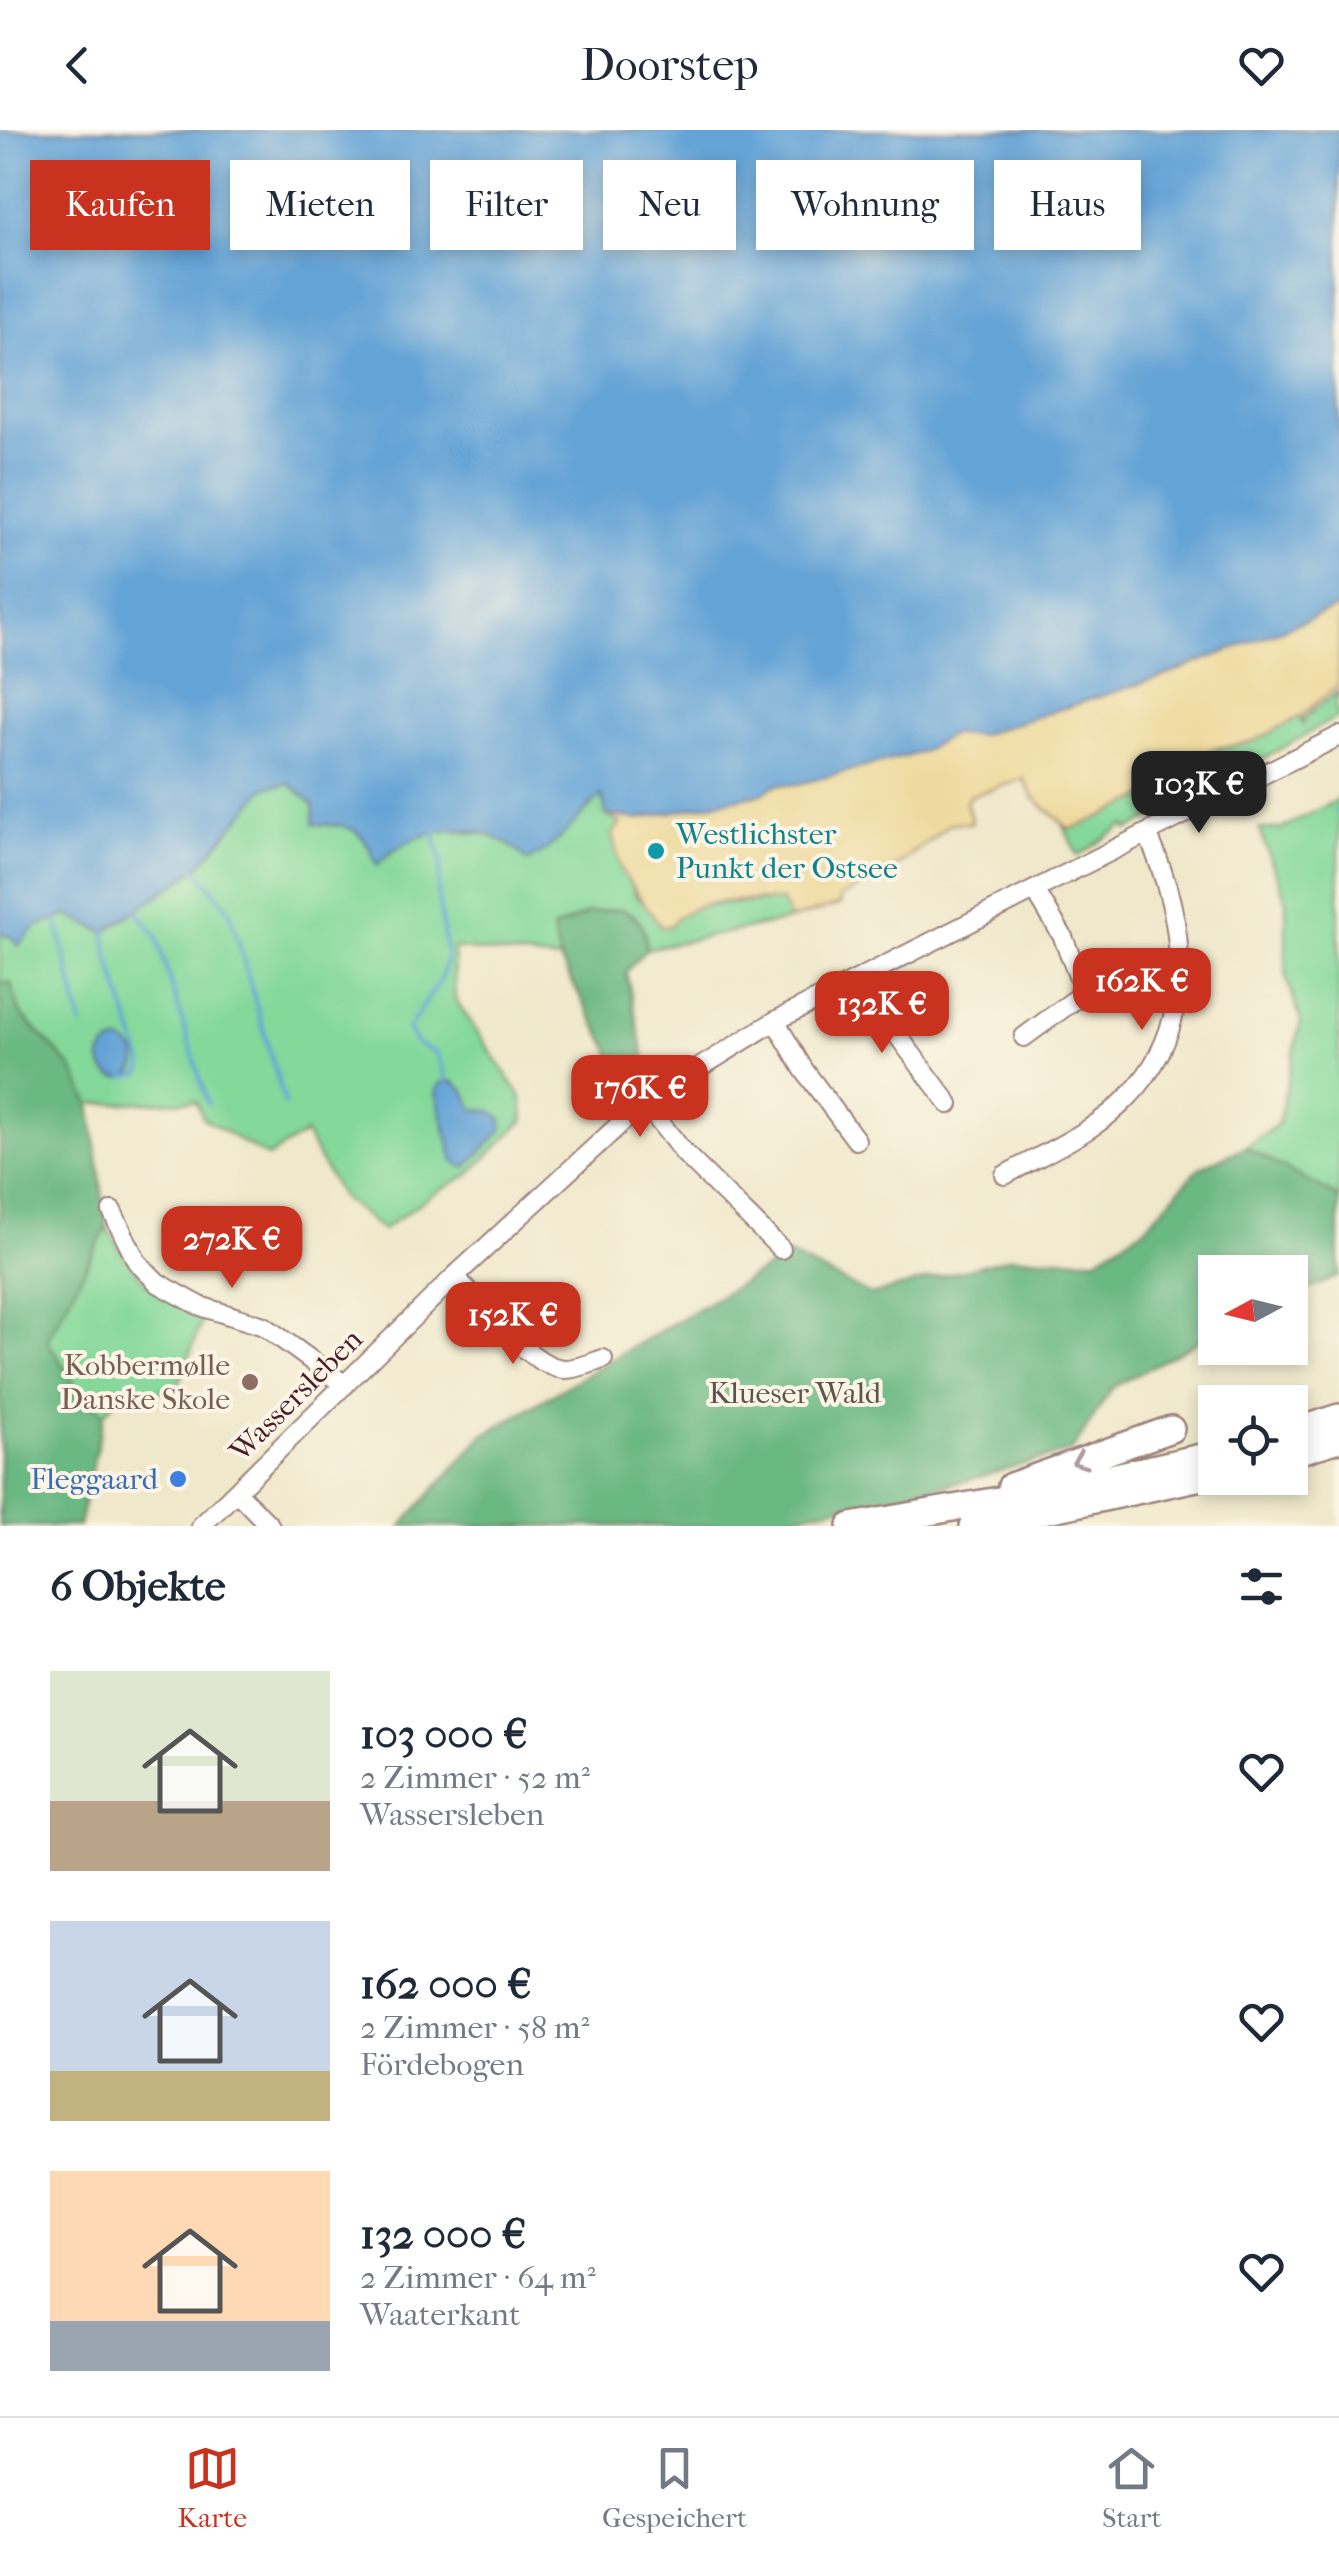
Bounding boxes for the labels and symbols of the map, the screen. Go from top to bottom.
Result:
pin: 103K € [1118,751,1280,836]
place label: Westlichster Punkt der Ostsee [675,817,898,886]
marker: Westlichster Punkt der Ostsee [645,840,667,862]
pin: 162K € [1061,948,1223,1033]
pin: 132K € [801,971,963,1056]
pin: 176K € [559,1055,721,1140]
pin: 272K € [151,1206,313,1291]
north arrow [1198,1255,1308,1365]
pin: 152K € [432,1282,594,1367]
street label: Wassersleben [222,1321,370,1470]
place label: Kobbermølle Danske Skole [60,1348,230,1417]
marker: Kobbermølle Danske Skole [239,1371,261,1393]
park label: Klueser Wald [709,1376,882,1411]
one-way arrow [1071,1449,1088,1470]
place label: Fleggaard [30,1462,159,1497]
marker: Fleggaard [167,1468,189,1490]

